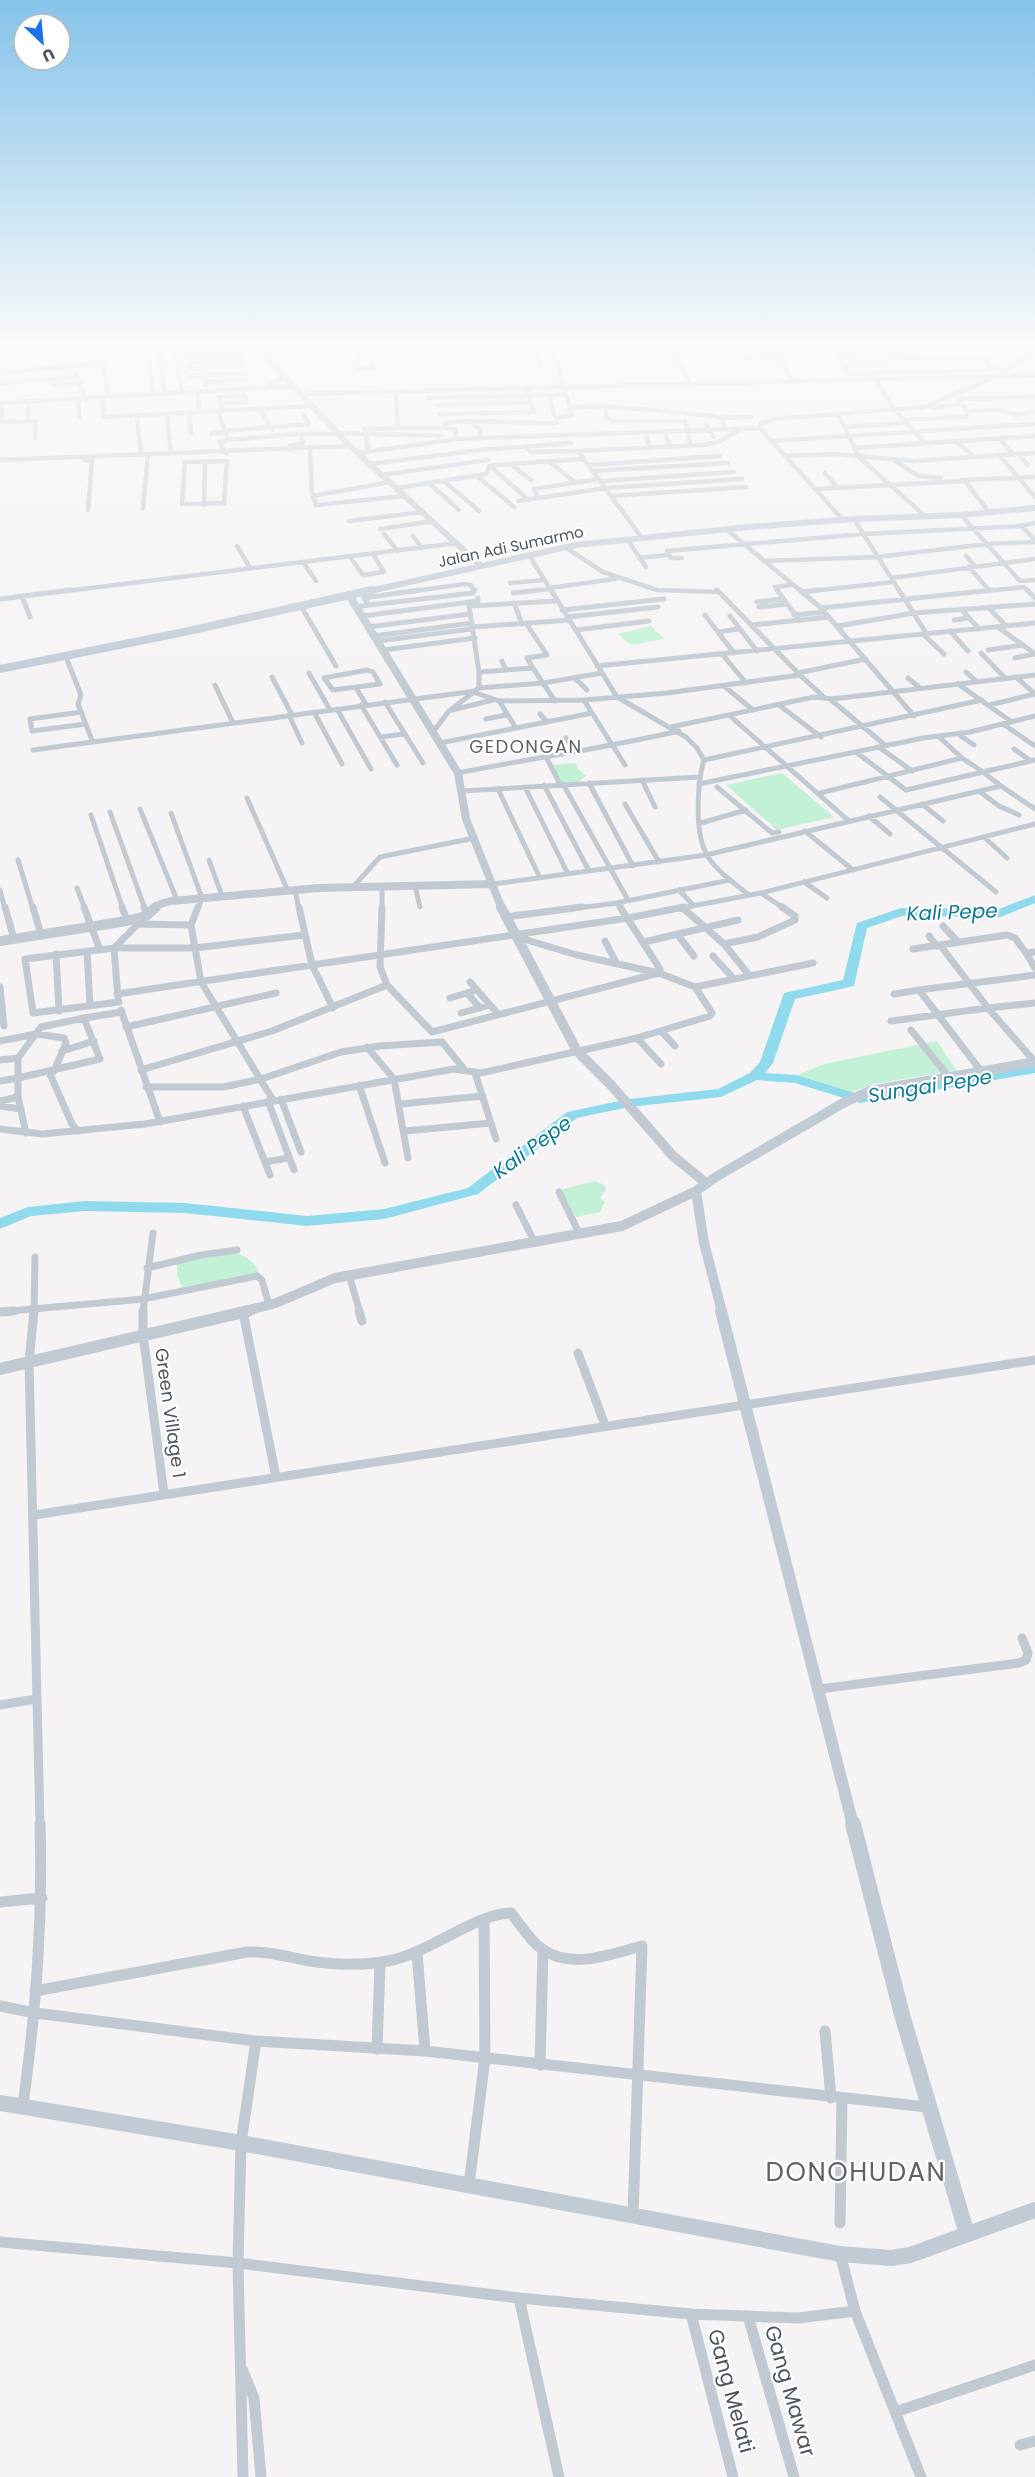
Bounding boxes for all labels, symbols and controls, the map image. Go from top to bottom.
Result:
north arrow [12,12,72,72]
text: U [38,42,58,68]
street label: Jalan Adi Sumarmo [436,521,586,572]
district label: GEDONGAN [469,734,583,759]
water label: Kali Pepe [906,896,998,928]
water label: Sungai Pepe [866,1062,994,1110]
water label: Kali Pepe [487,1109,577,1185]
street label: Green Village 1 [149,1346,192,1479]
district label: DONOHUDAN [766,2154,946,2190]
street label: Gang Mawar [758,2322,823,2460]
street label: Gang Melati [701,2326,762,2456]

